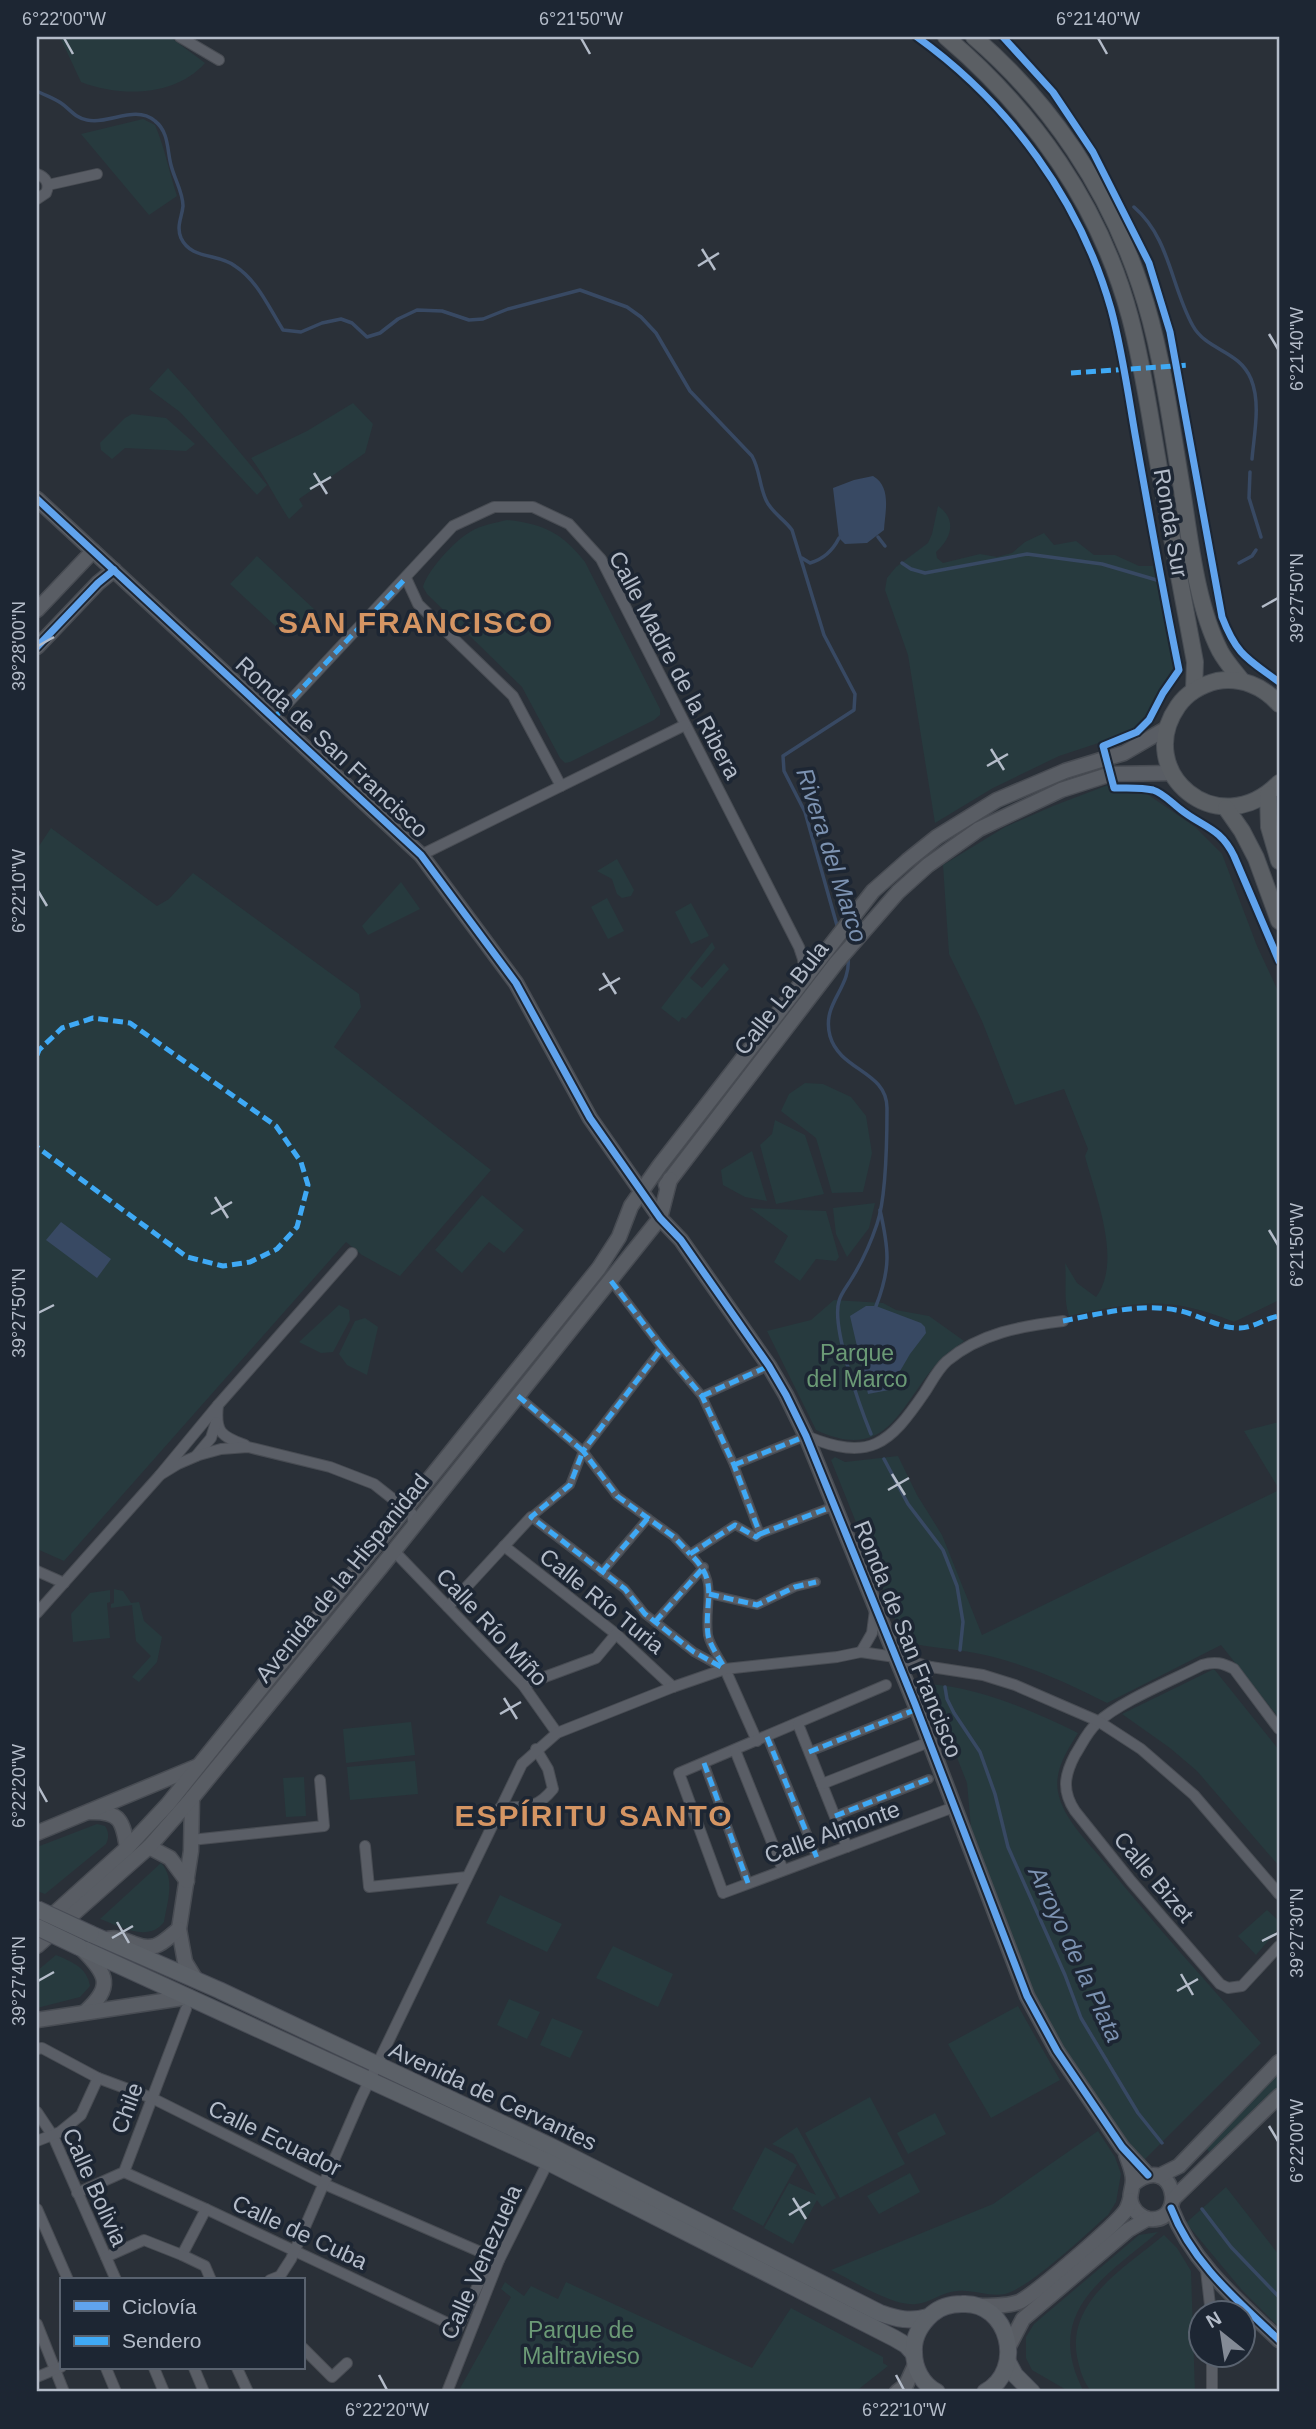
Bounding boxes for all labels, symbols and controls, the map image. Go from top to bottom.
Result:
text: 6°22'00"W [22,9,106,29]
text: 6°21'50"W [539,9,623,29]
text: 6°21'40"W [1056,9,1140,29]
text: 6°21'40"W [1287,307,1307,391]
street label: Ronda Sur [1149,467,1193,580]
street label: Calle Madre de la Ribera [604,547,746,784]
text: 39°27'50"N [1287,553,1307,643]
text: 39°28'00"N [9,601,29,691]
district label: SAN FRANCISCO [278,606,554,639]
street label: Ronda de San Francisco [231,651,433,843]
water label: Rivera del Marco [791,765,873,945]
text: 6°22'10"W [9,849,29,933]
street label: Calle La Bula [729,936,833,1060]
text: 6°21'50"W [1287,1203,1307,1287]
text: 39°27'50"N [9,1268,29,1358]
park label: Parque del Marco [807,1340,907,1392]
street label: Avenida de la Hispanidad [250,1469,434,1687]
street label: Ronda de San Francisco [849,1517,967,1761]
street label: Calle Río Turia [535,1543,669,1659]
street label: Calle Río Miño [431,1563,553,1691]
text: 6°22'20"W [9,1744,29,1828]
street label: Calle Almonte [761,1796,903,1868]
district label: ESPÍRITU SANTO [454,1799,734,1832]
street label: Calle Bizet [1109,1827,1200,1928]
water label: Arroyo de la Plata [1023,1860,1129,2046]
text: 39°27'30"N [1287,1888,1307,1978]
text: 39°27'40"N [9,1936,29,2026]
street label: Avenida de Cervantes [385,2036,601,2156]
street label: Chile [106,2079,148,2137]
street label: Calle Ecuador [204,2095,346,2181]
text: 6°22'00"W [1287,2099,1307,2183]
street label: Calle Bolivia [57,2124,133,2250]
street label: Calle Venezuela [435,2181,527,2343]
street label: Calle de Cuba [228,2189,372,2275]
legend [60,2278,304,2370]
text: Ciclovía [122,2295,197,2318]
north arrow [1186,2300,1256,2370]
text: N [1203,2307,1225,2332]
park label: Parque de Maltravieso [522,2317,640,2369]
text: Sendero [122,2329,201,2352]
text: 6°22'20"W [345,2400,429,2420]
text: 6°22'10"W [862,2400,946,2420]

